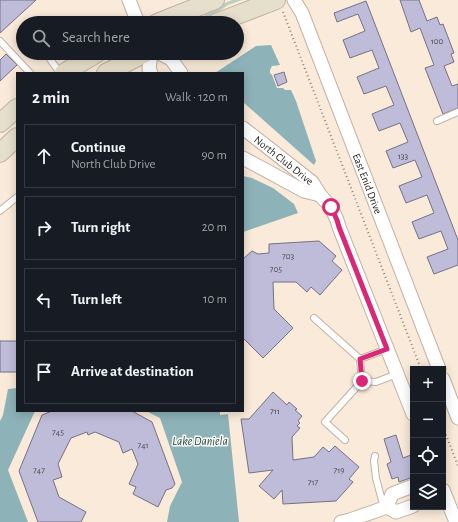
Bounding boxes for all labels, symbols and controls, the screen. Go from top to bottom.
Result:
search box [16,16,244,60]
icon: search [30,27,52,49]
text: Search here [62,30,130,45]
house number: 100 [431,37,444,46]
text: 2 min [32,89,70,106]
text: Walk · 120 m [165,91,228,104]
street label: North Club Drive [252,134,316,186]
text: Continue [71,140,126,155]
icon: ahead [33,145,55,167]
text: 90 m [201,149,227,162]
street label: East Enid Drive [351,152,384,215]
house number: 133 [398,152,409,161]
text: North Club Drive [71,158,156,171]
route start [322,198,340,216]
icon: right [33,217,55,239]
text: Turn right [71,220,130,235]
text: 20 m [202,221,227,234]
house number: 703 [282,252,294,261]
house number: 705 [270,265,282,274]
icon: left [33,289,55,311]
text: Turn left [71,292,122,307]
text: 10 m [203,293,227,306]
icon: arrive [33,361,55,383]
text: Arrive at destination [71,364,194,379]
map controls [410,366,446,510]
button: + [410,366,446,402]
route end [353,372,371,390]
button: − [410,402,446,438]
house number: 711 [270,407,280,416]
house number: 745 [52,428,64,437]
water label: Lake Daniela [172,435,228,447]
button: locate [410,438,446,474]
house number: 741 [137,441,149,450]
house number: 747 [33,466,45,475]
house number: 719 [333,466,345,475]
button: layers [410,474,446,510]
house number: 717 [308,478,319,487]

